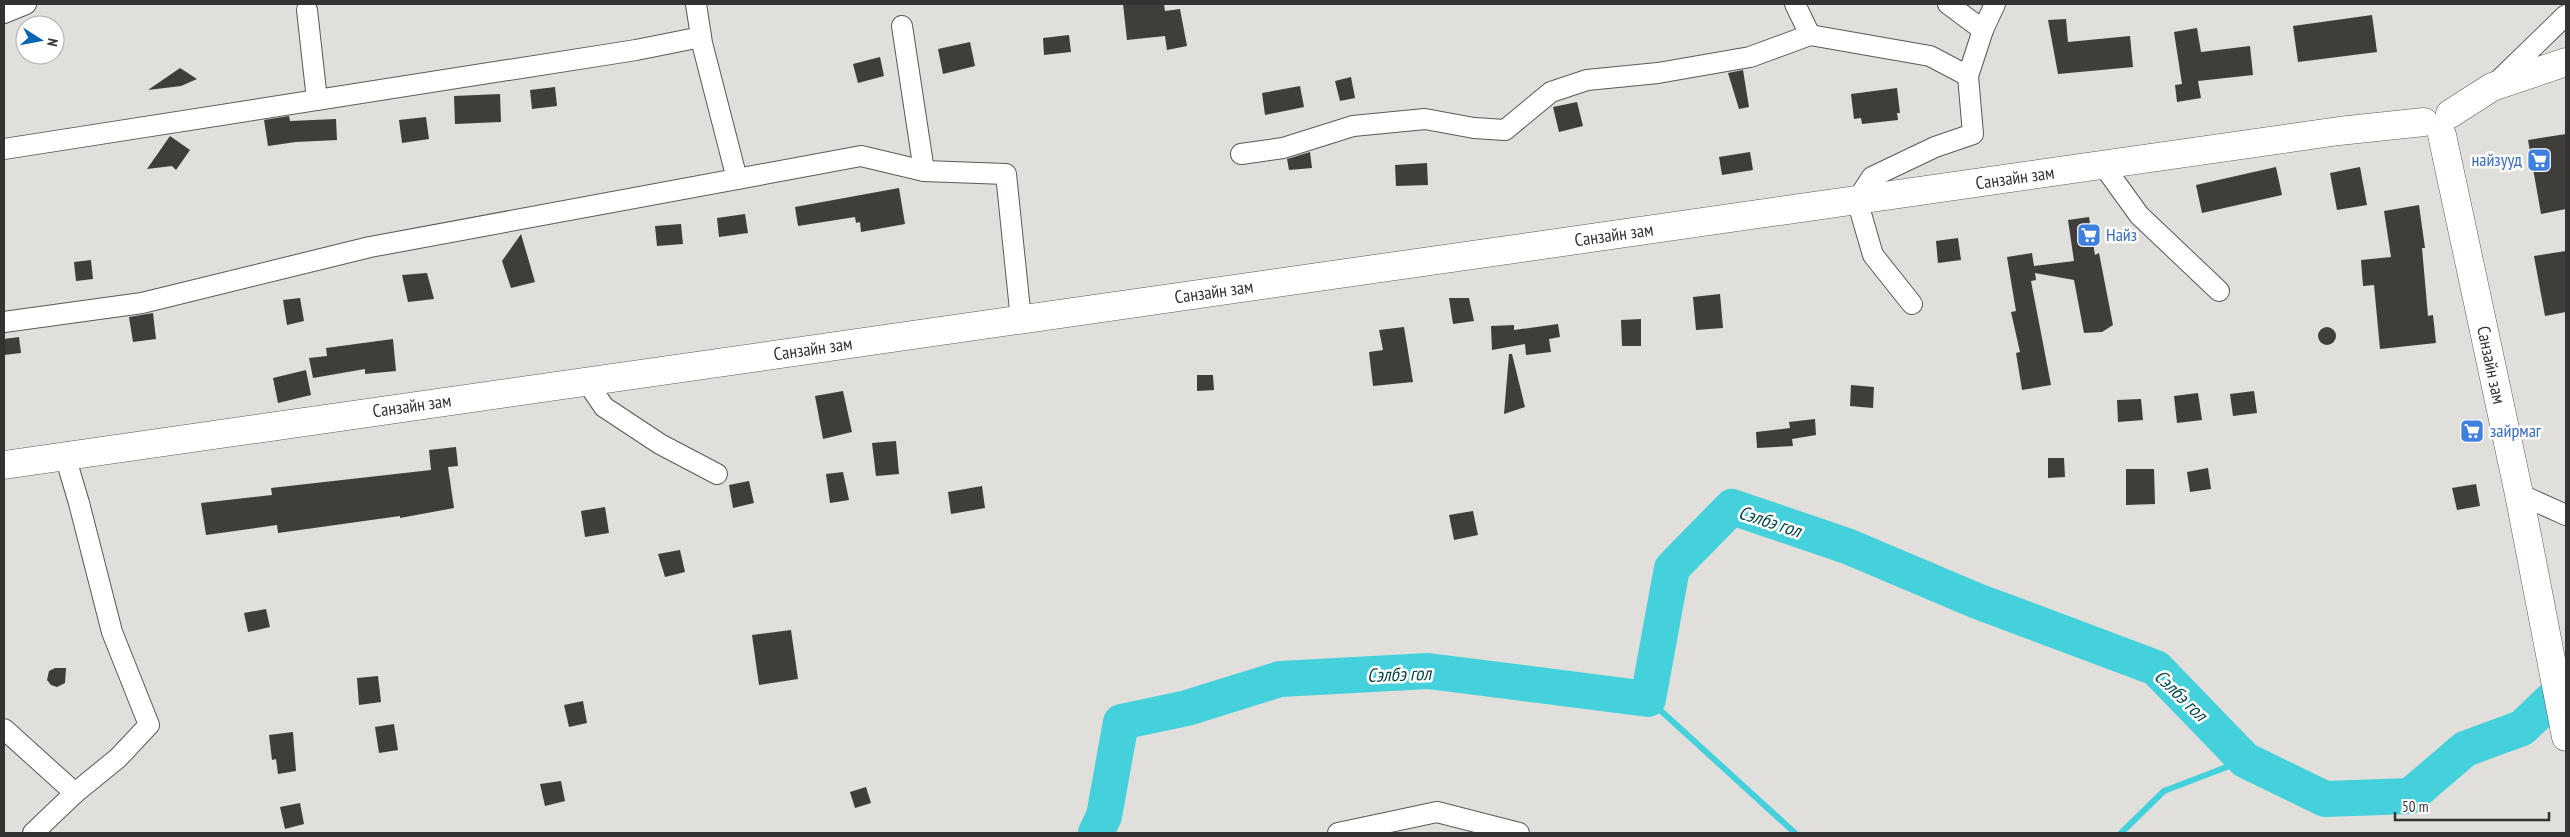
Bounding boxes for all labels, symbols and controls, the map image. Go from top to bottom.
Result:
north arrow [15,15,65,65]
text: N [43,37,62,48]
supermarket icon: найзууд [2526,147,2552,173]
place label: найзууд [2471,148,2522,171]
street label: Санзайн зам [1974,161,2056,194]
street label: Санзайн зам [1573,218,1655,251]
supermarket icon: Найз [2076,222,2102,248]
place label: Найз [2106,223,2137,246]
street label: Санзайн зам [1173,275,1255,308]
street label: Санзайн зам [2472,324,2511,406]
street label: Санзайн зам [772,332,854,365]
street label: Санзайн зам [371,389,453,422]
supermarket icon: зайрмаг [2459,418,2485,444]
place label: зайрмаг [2490,419,2542,442]
water label: Сэлбэ гол [1736,500,1805,543]
water label: Сэлбэ гол [1367,661,1433,687]
water label: Сэлбэ гол [2150,664,2213,727]
scale bar [2395,790,2549,822]
text: 50 m [2402,797,2428,816]

